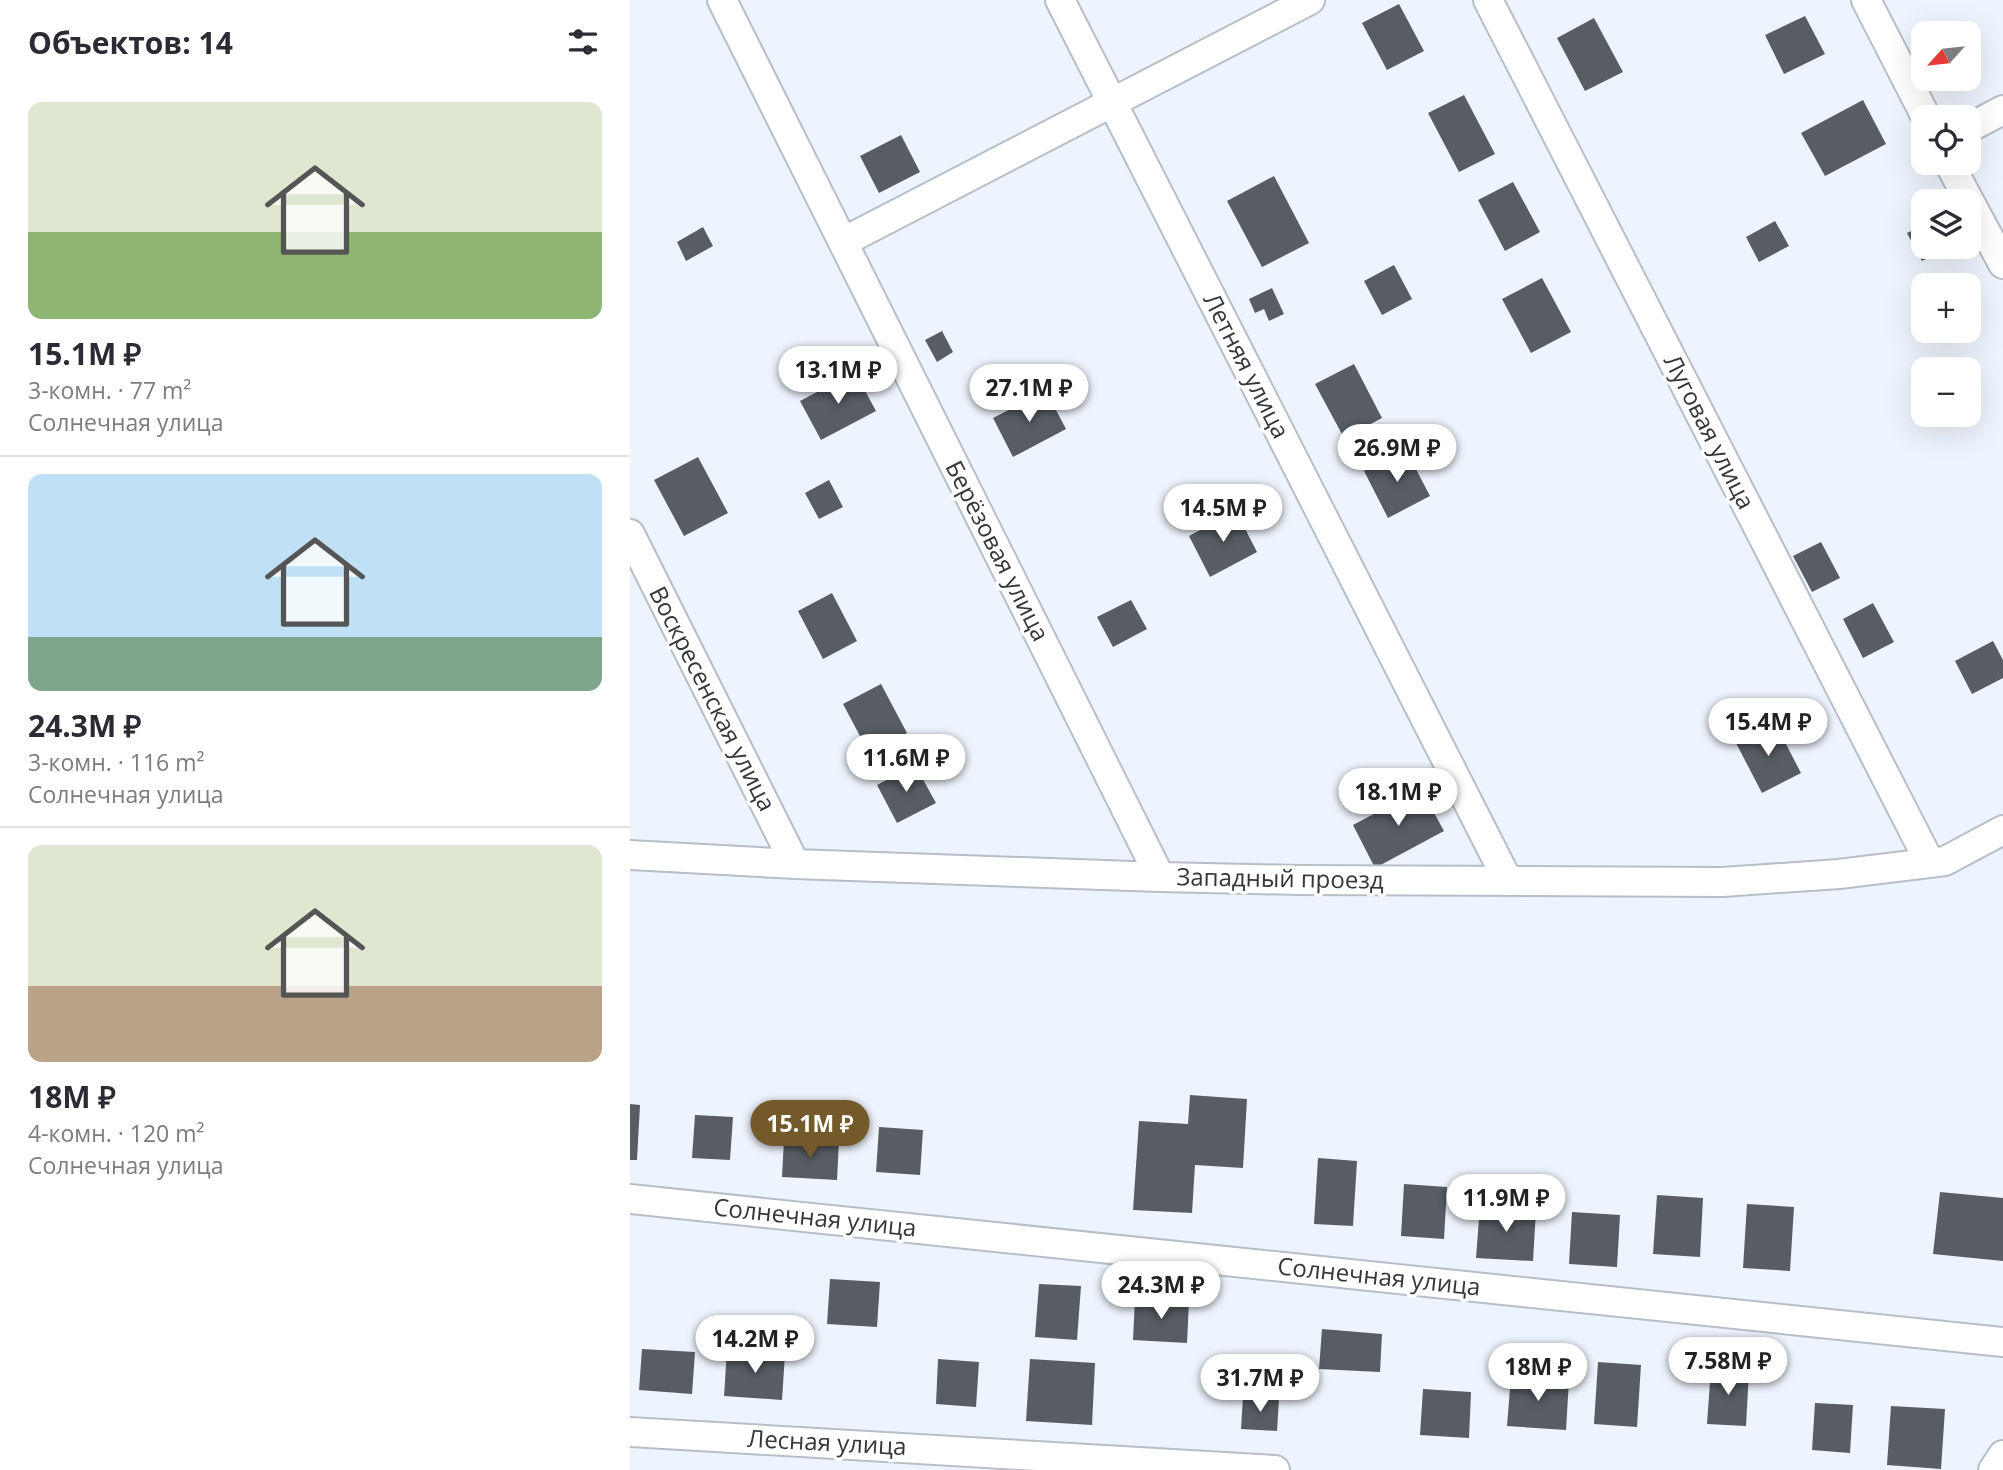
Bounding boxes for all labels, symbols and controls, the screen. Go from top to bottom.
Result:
north arrow [1911,21,1981,91]
map controls [1911,21,1981,427]
text: Объектов: 14 [28,22,233,63]
icon: filters [564,23,602,61]
button: locate [1911,105,1981,175]
icon: home [252,147,378,273]
button: layers [1911,189,1981,259]
button: + [1911,273,1981,343]
street label: Летняя улица [1197,287,1298,444]
text: 15.1M ₽ [28,333,142,374]
pin: 13.1M ₽ [773,346,903,406]
street label: Луговая улица [1657,348,1764,514]
text: 13.1M ₽ [794,353,882,385]
button: − [1911,357,1981,427]
pin: 27.1M ₽ [964,364,1094,424]
text: 27.1M ₽ [985,371,1073,403]
text: 3-комн. · 77 m² [28,374,191,406]
text: Солнечная улица [28,406,223,438]
pin: 26.9M ₽ [1332,424,1462,484]
text: 26.9M ₽ [1353,431,1441,463]
street label: Берёзовая улица [939,454,1058,646]
pin: 14.5M ₽ [1158,484,1288,544]
text: 14.5M ₽ [1179,491,1267,523]
icon: home [252,519,378,645]
street label: Воскресенская улица [642,580,784,816]
pin: 15.4M ₽ [1703,698,1833,758]
text: 24.3M ₽ [28,705,142,746]
text: 15.4M ₽ [1724,705,1812,737]
pin: 11.6M ₽ [841,734,971,794]
text: 11.6M ₽ [862,741,950,773]
text: 3-комн. · 116 m² [28,746,204,778]
pin: 18.1M ₽ [1333,768,1463,828]
text: 18.1M ₽ [1354,775,1442,807]
text: Солнечная улица [28,778,223,810]
street label: Западный проезд [1176,859,1384,896]
icon: home [252,890,378,1016]
text: 18M ₽ [28,1076,116,1117]
pin: 15.1M ₽ [745,1100,875,1160]
text: 15.1M ₽ [766,1107,854,1139]
text: 4-комн. · 120 m² [28,1117,204,1149]
text: Солнечная улица [28,1149,223,1181]
pin: 11.9M ₽ [1441,1174,1571,1234]
text: 11.9M ₽ [1462,1181,1550,1213]
street label: Солнечная улица [712,1189,918,1244]
street label: Солнечная улица [1276,1248,1482,1303]
pin: 24.3M ₽ [1096,1262,1226,1321]
text: 24.3M ₽ [1117,1268,1205,1300]
pin: 14.2M ₽ [690,1316,820,1375]
text: 14.2M ₽ [711,1322,799,1354]
pin: 7.58M ₽ [1663,1338,1793,1397]
pin: 18M ₽ [1489,1344,1587,1403]
text: 7.58M ₽ [1684,1344,1772,1376]
text: 18M ₽ [1504,1350,1572,1382]
pin: 31.7M ₽ [1195,1354,1325,1414]
text: 31.7M ₽ [1216,1361,1304,1393]
street label: Лесная улица [747,1421,907,1462]

